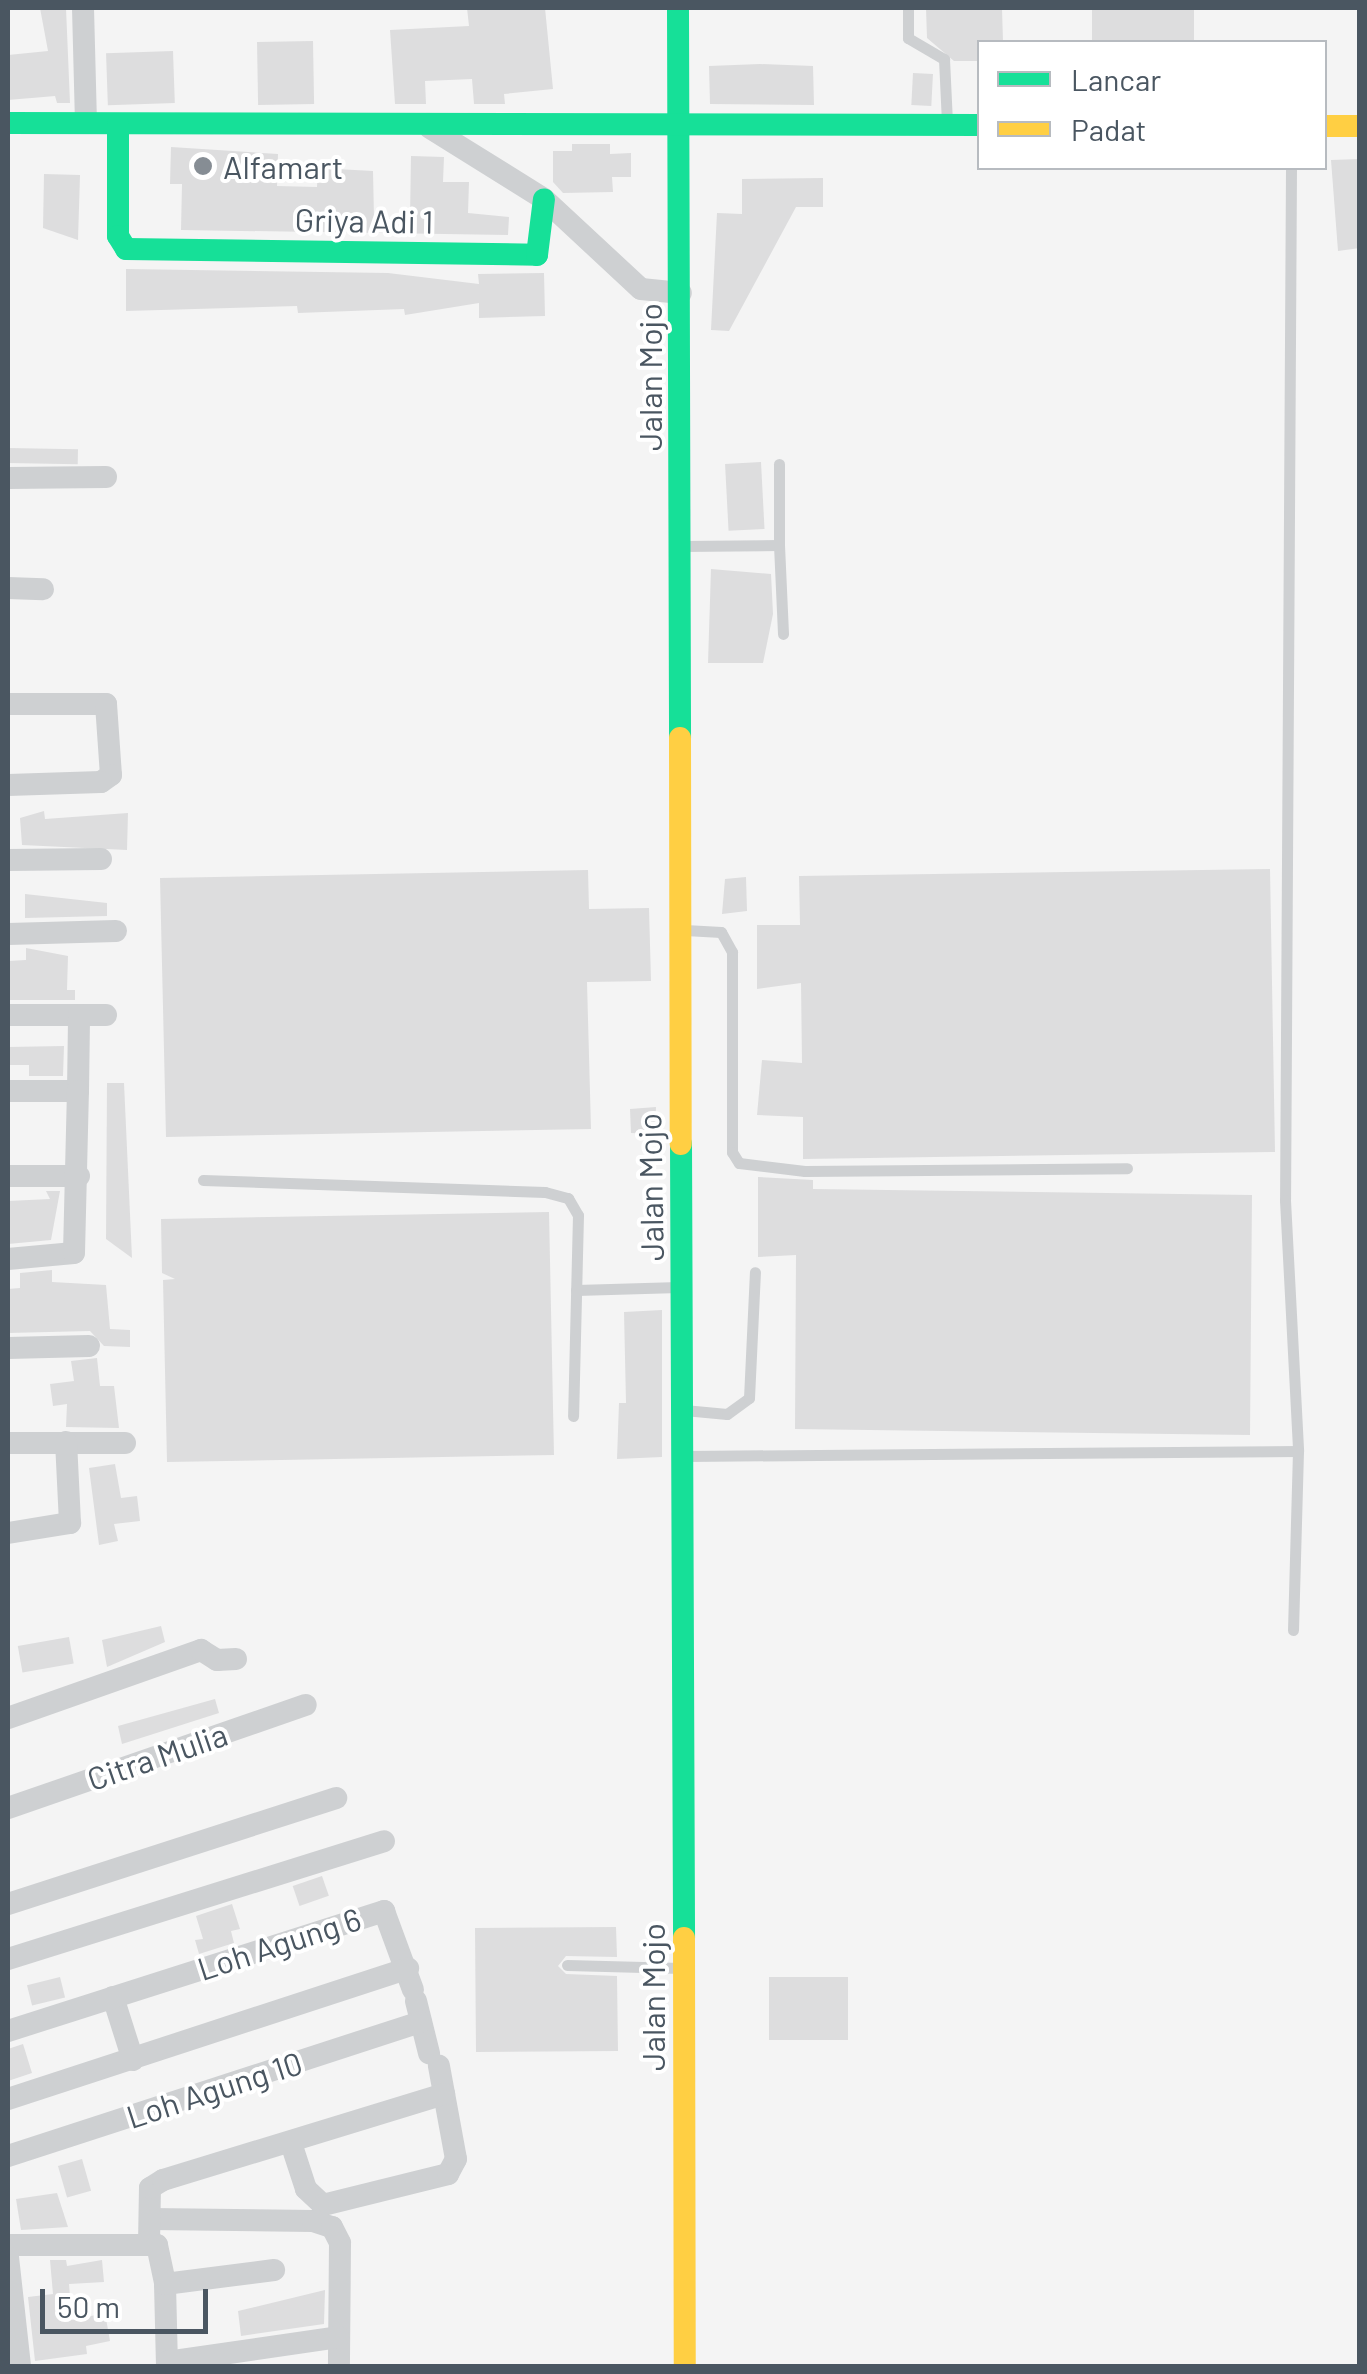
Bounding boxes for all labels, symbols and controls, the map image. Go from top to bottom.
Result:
legend [977,40,1327,170]
text: Lancar [1071,61,1161,97]
text: Padat [1071,111,1147,147]
place label: Alfamart [223,147,344,185]
marker: Alfamart [192,155,214,177]
street label: Griya Adi 1 [294,200,434,240]
street label: Jalan Mojo [630,303,668,451]
street label: Jalan Mojo [630,1113,670,1261]
street label: Citra Mulia [82,1714,232,1798]
street label: Loh Agung 6 [192,1899,366,1987]
street label: Jalan Mojo [633,1923,671,2071]
street label: Loh Agung 10 [121,2043,307,2135]
scale bar [45,2269,212,2331]
text: 50 m [57,2288,120,2324]

